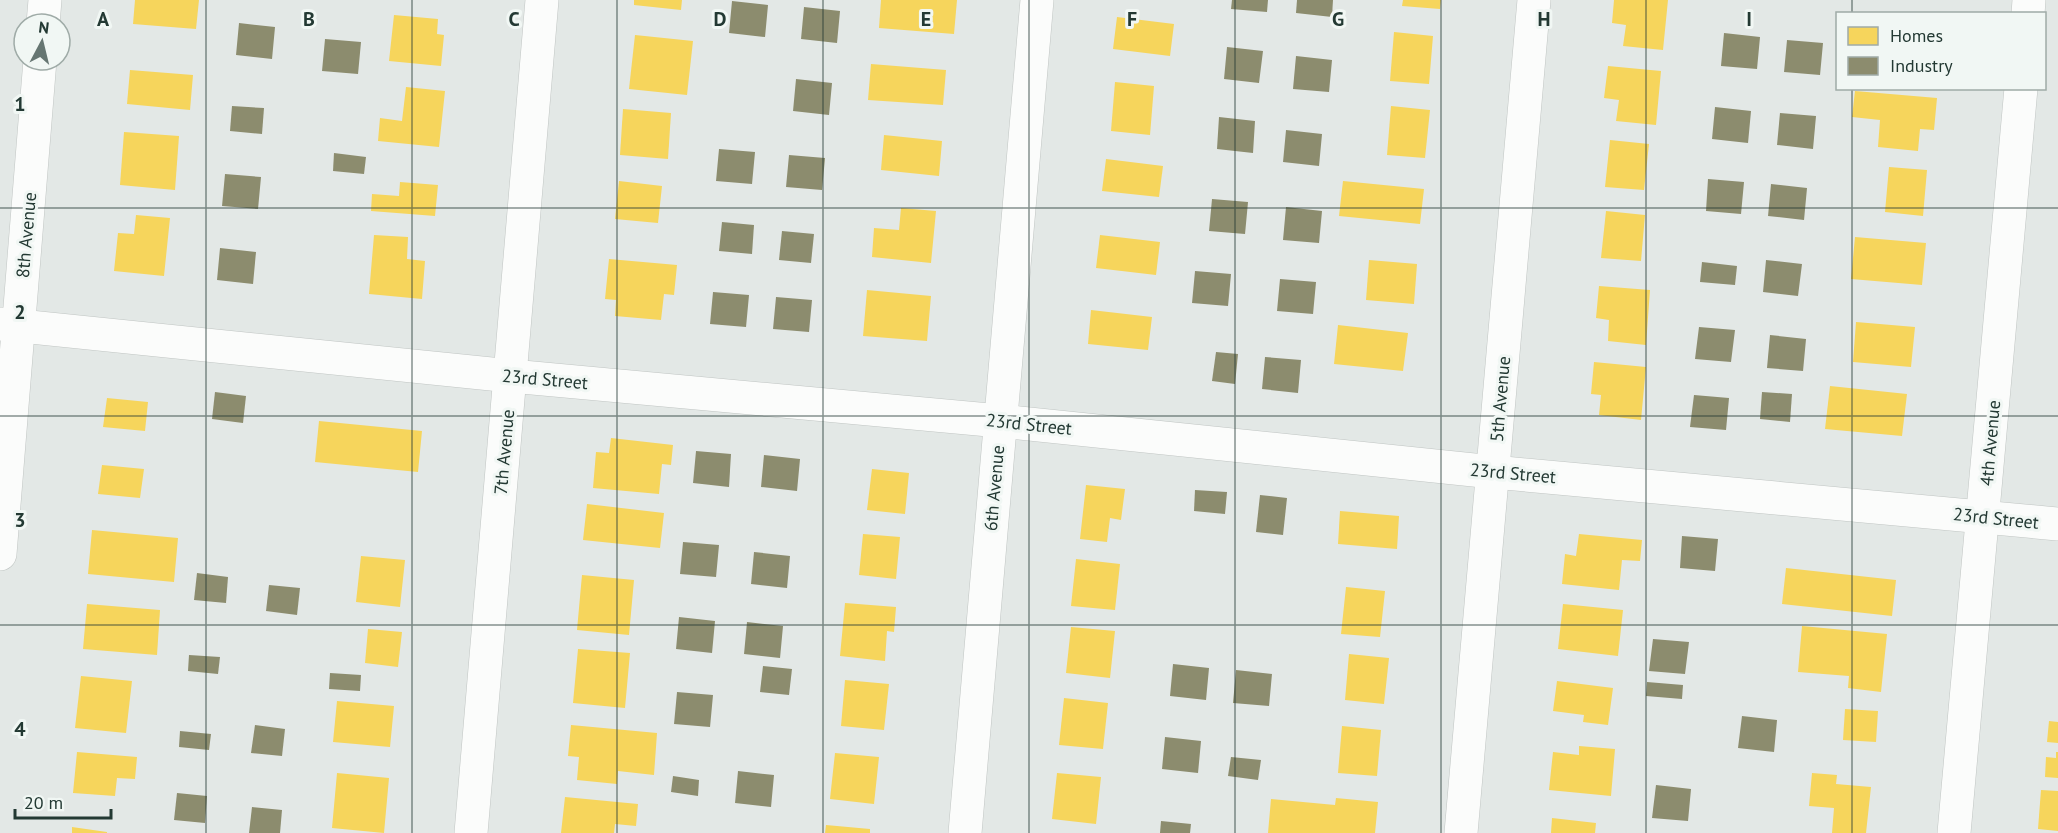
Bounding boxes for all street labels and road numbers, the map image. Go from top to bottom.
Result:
street label: 8th Avenue [11,191,41,279]
street label: 5th Avenue [1485,355,1515,443]
street label: 23rd Street [501,364,589,394]
street label: 4th Avenue [1975,399,2005,487]
street label: 7th Avenue [489,408,519,496]
street label: 23rd Street [985,408,1073,440]
street label: 6th Avenue [979,444,1009,532]
street label: 23rd Street [1469,458,1557,488]
street label: 23rd Street [1952,502,2040,534]

